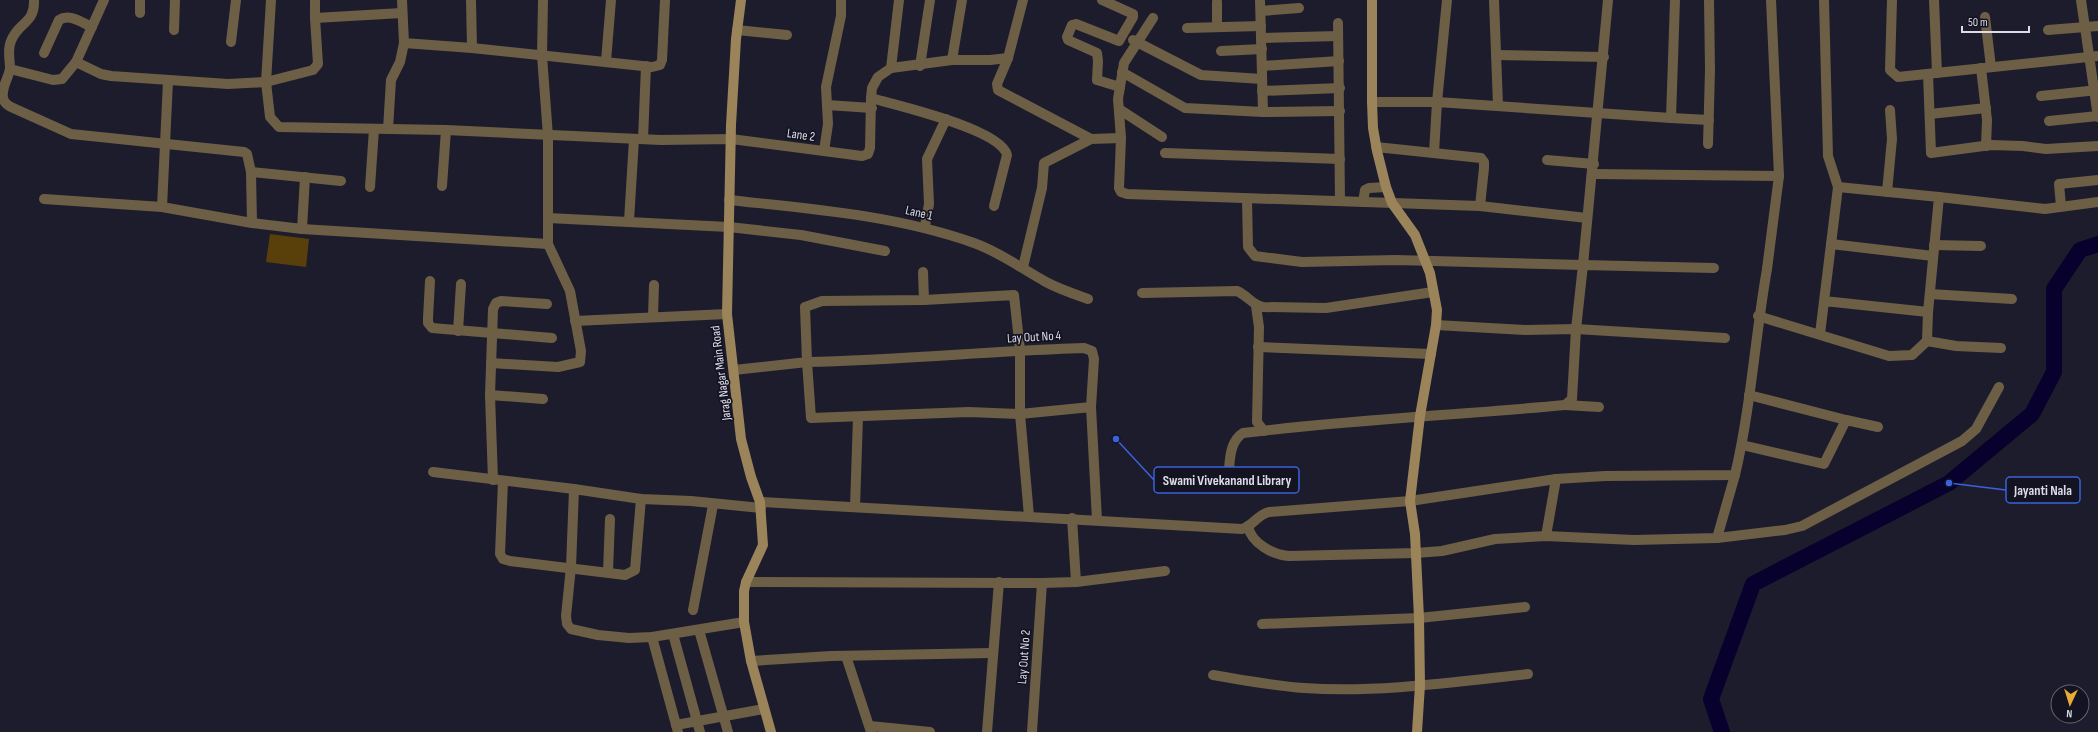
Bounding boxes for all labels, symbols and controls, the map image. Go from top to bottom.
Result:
scale bar [1962,8,2029,34]
text: 50 m [1968,15,1988,30]
street label: Lane 2 [786,125,816,145]
street label: Lane 1 [904,202,934,224]
street label: Jarag Nagar Main Road [707,325,735,422]
street label: Lay Out No 4 [1007,328,1062,346]
callout: Swami Vivekanand Library [1154,467,1299,493]
text: Swami Vivekanand Library [1163,472,1292,489]
callout: Jayanti Nala [2006,477,2080,503]
text: Jayanti Nala [2013,482,2072,499]
street label: Lay Out No 2 [1014,629,1034,685]
north arrow [2050,684,2090,724]
text: N [2066,707,2073,720]

